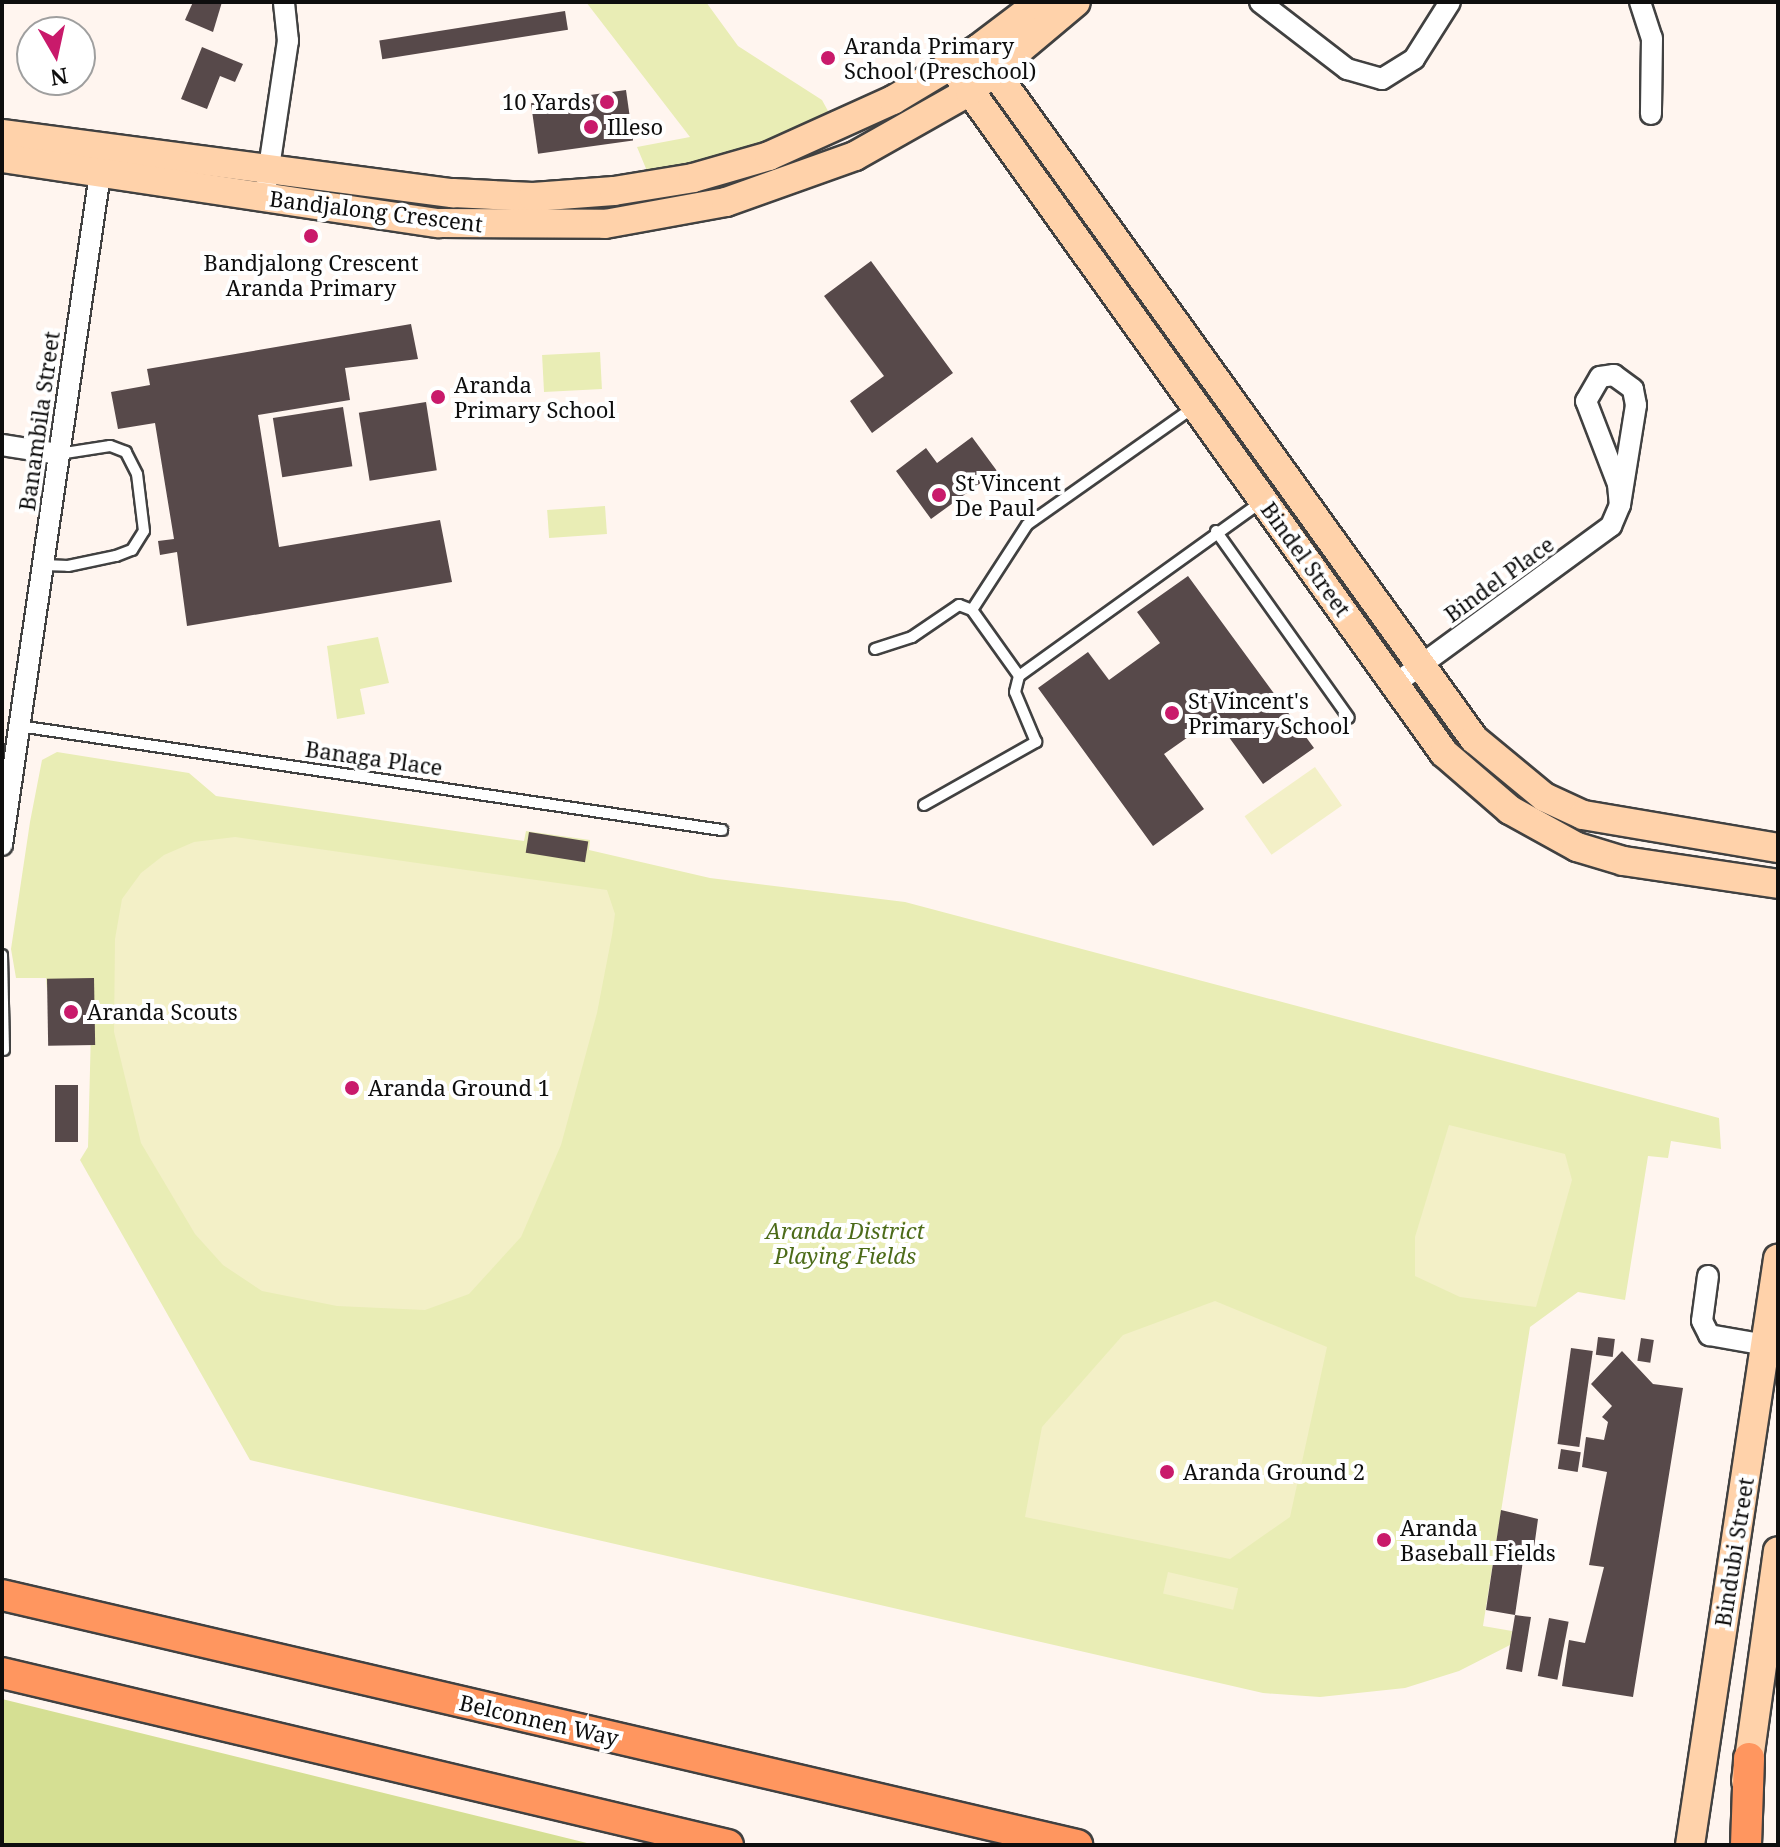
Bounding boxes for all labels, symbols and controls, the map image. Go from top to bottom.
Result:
north arrow [16,16,96,96]
place label: Aranda Primary School (Preschool) [844,32,1036,84]
marker: Aranda Primary School (Preschool) [819,49,837,67]
text: N [49,62,70,94]
place label: 10 Yards [502,89,591,115]
marker: 10 Yards [598,93,616,111]
place label: Illeso [607,114,663,140]
marker: Illeso [582,118,600,136]
street label: Bandjalong Crescent [268,185,484,237]
marker: Bandjalong Crescent Aranda Primary [302,227,320,245]
place label: Bandjalong Crescent Aranda Primary [204,249,418,300]
street label: Banambila Street [13,330,65,512]
place label: Aranda Primary School [454,371,615,422]
marker: Aranda Primary School [429,388,447,406]
place label: St Vincent De Paul [955,469,1061,520]
marker: St Vincent De Paul [930,486,948,504]
street label: Bindel Street [1256,497,1356,621]
street label: Bindel Place [1439,531,1559,627]
place label: St Vincent's Primary School [1188,687,1349,738]
marker: St Vincent's Primary School [1163,704,1181,722]
street label: Banaga Place [304,735,444,781]
place label: Aranda Scouts [87,999,238,1025]
marker: Aranda Scouts [62,1003,80,1021]
place label: Aranda Ground 1 [368,1075,550,1101]
marker: Aranda Ground 1 [343,1079,361,1097]
park label: Aranda District Playing Fields [765,1217,925,1268]
place label: Aranda Ground 2 [1183,1459,1365,1485]
marker: Aranda Ground 2 [1158,1463,1176,1481]
street label: Bindubi Street [1709,1476,1759,1628]
place label: Aranda Baseball Fields [1400,1514,1556,1566]
marker: Aranda Baseball Fields [1375,1531,1393,1549]
street label: Belconnen Way [457,1689,621,1751]

